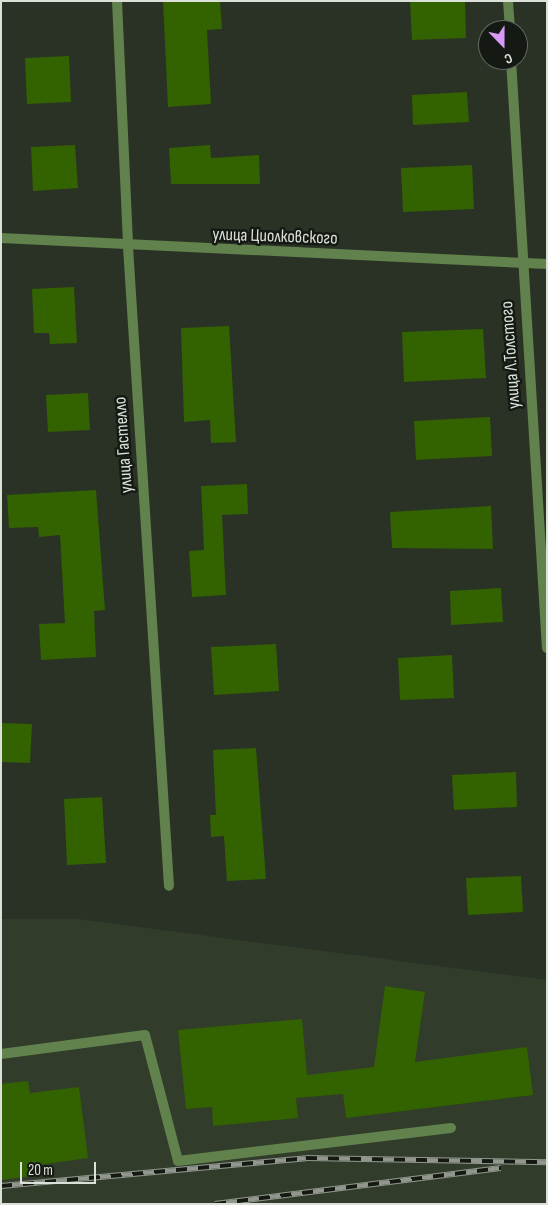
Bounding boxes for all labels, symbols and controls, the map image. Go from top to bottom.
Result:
north arrow [478,20,528,70]
text: С [502,49,515,68]
street label: улица Циолковского [212,224,338,250]
street label: улица Л.Толстого [496,300,526,410]
street label: улица Гастелло [110,396,138,494]
scale bar [22,1152,99,1184]
text: 20 m [28,1161,53,1180]

